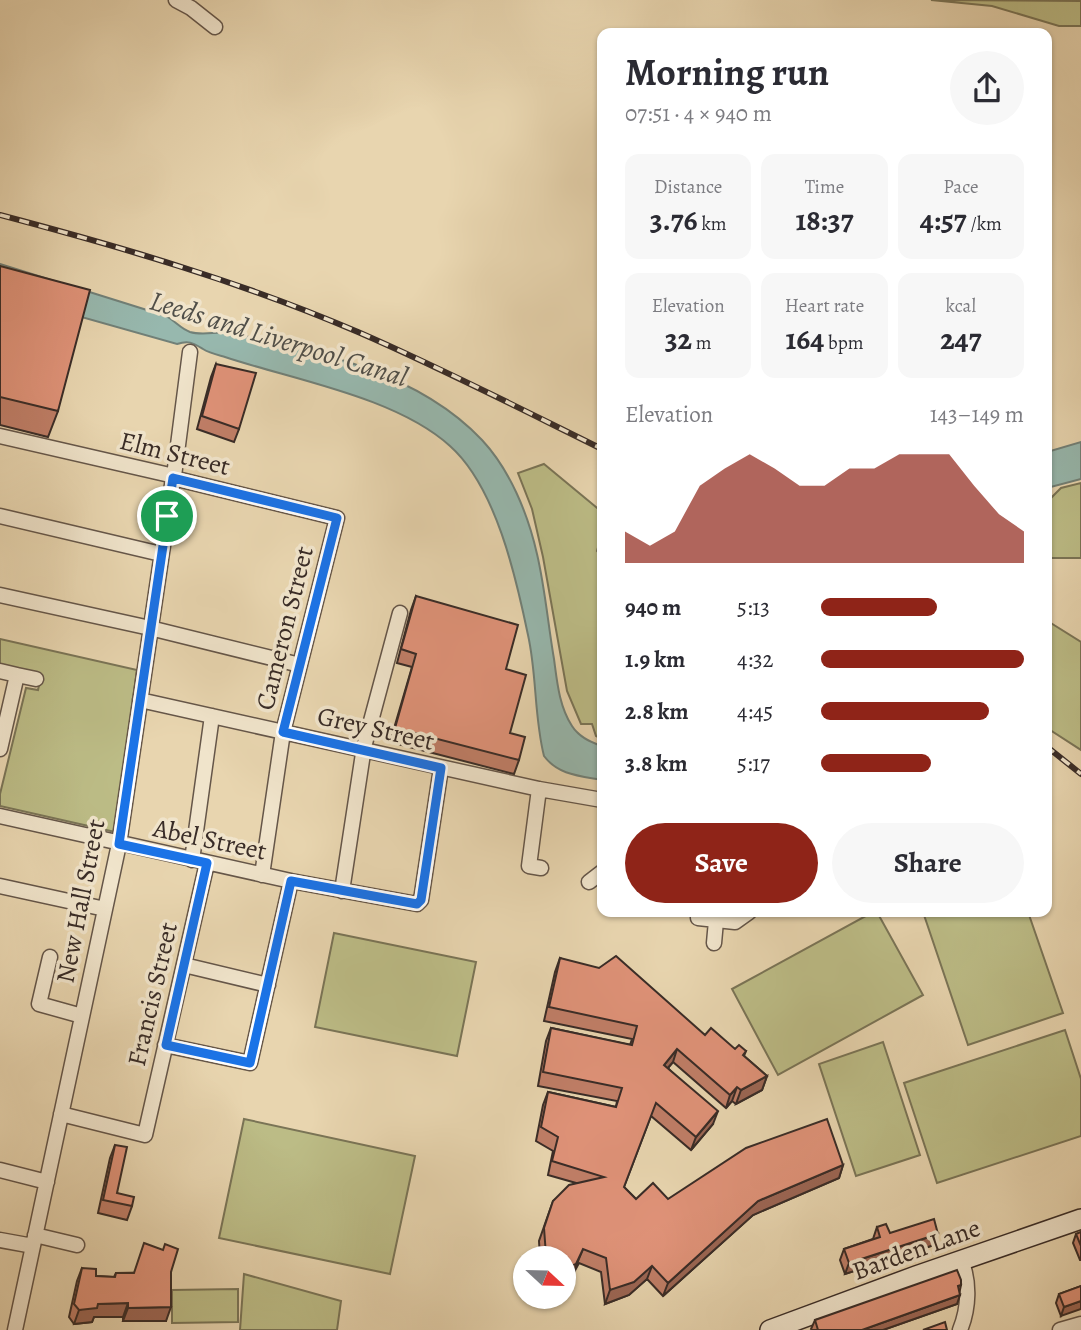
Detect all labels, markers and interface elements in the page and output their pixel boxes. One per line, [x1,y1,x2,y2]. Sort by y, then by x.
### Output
text: Morning run [625,46,829,98]
button: share [950,51,1024,125]
text: 07:51 · 4 × 940 m [625,98,772,129]
text: Distance [654,174,722,200]
text: Time [805,174,844,200]
text: Pace [943,174,978,200]
text: 3.76 [650,200,698,240]
text: 18:37 [795,200,853,240]
text: 4:57 [920,200,967,240]
text: km [698,211,727,237]
text: /km [967,211,1002,237]
water label: Leeds and Liverpool Canal [145,282,412,396]
text: Elevation [652,293,725,319]
text: Heart rate [785,293,864,319]
text: kcal [946,293,976,319]
text: 32 [665,319,692,359]
text: 164 [785,319,824,359]
text: 247 [940,319,982,359]
text: m [692,330,712,356]
text: bpm [824,330,864,356]
text: Elevation [625,399,713,430]
text: 143–149 m [930,399,1024,430]
street label: Elm Street [116,423,234,484]
pin [137,486,197,546]
icon: arrive [148,497,186,535]
street label: Cameron Street [247,542,322,714]
text: 940 m [625,592,681,623]
text: 5:13 [737,592,770,623]
text: 1.9 km [625,644,685,675]
text: 4:32 [737,644,773,675]
text: 2.8 km [625,696,689,727]
text: 4:45 [737,696,773,727]
street label: Grey Street [314,698,438,759]
text: 3.8 km [625,748,687,779]
text: 5:17 [737,748,770,779]
street label: Abel Street [149,810,270,869]
street label: New Hall Street [47,816,114,986]
button: Save [625,823,818,903]
button: Share [832,823,1024,903]
street label: Francis Street [119,918,186,1070]
street label: Barden Lane [847,1210,985,1289]
north arrow [513,1246,576,1309]
map controls [513,1246,576,1309]

